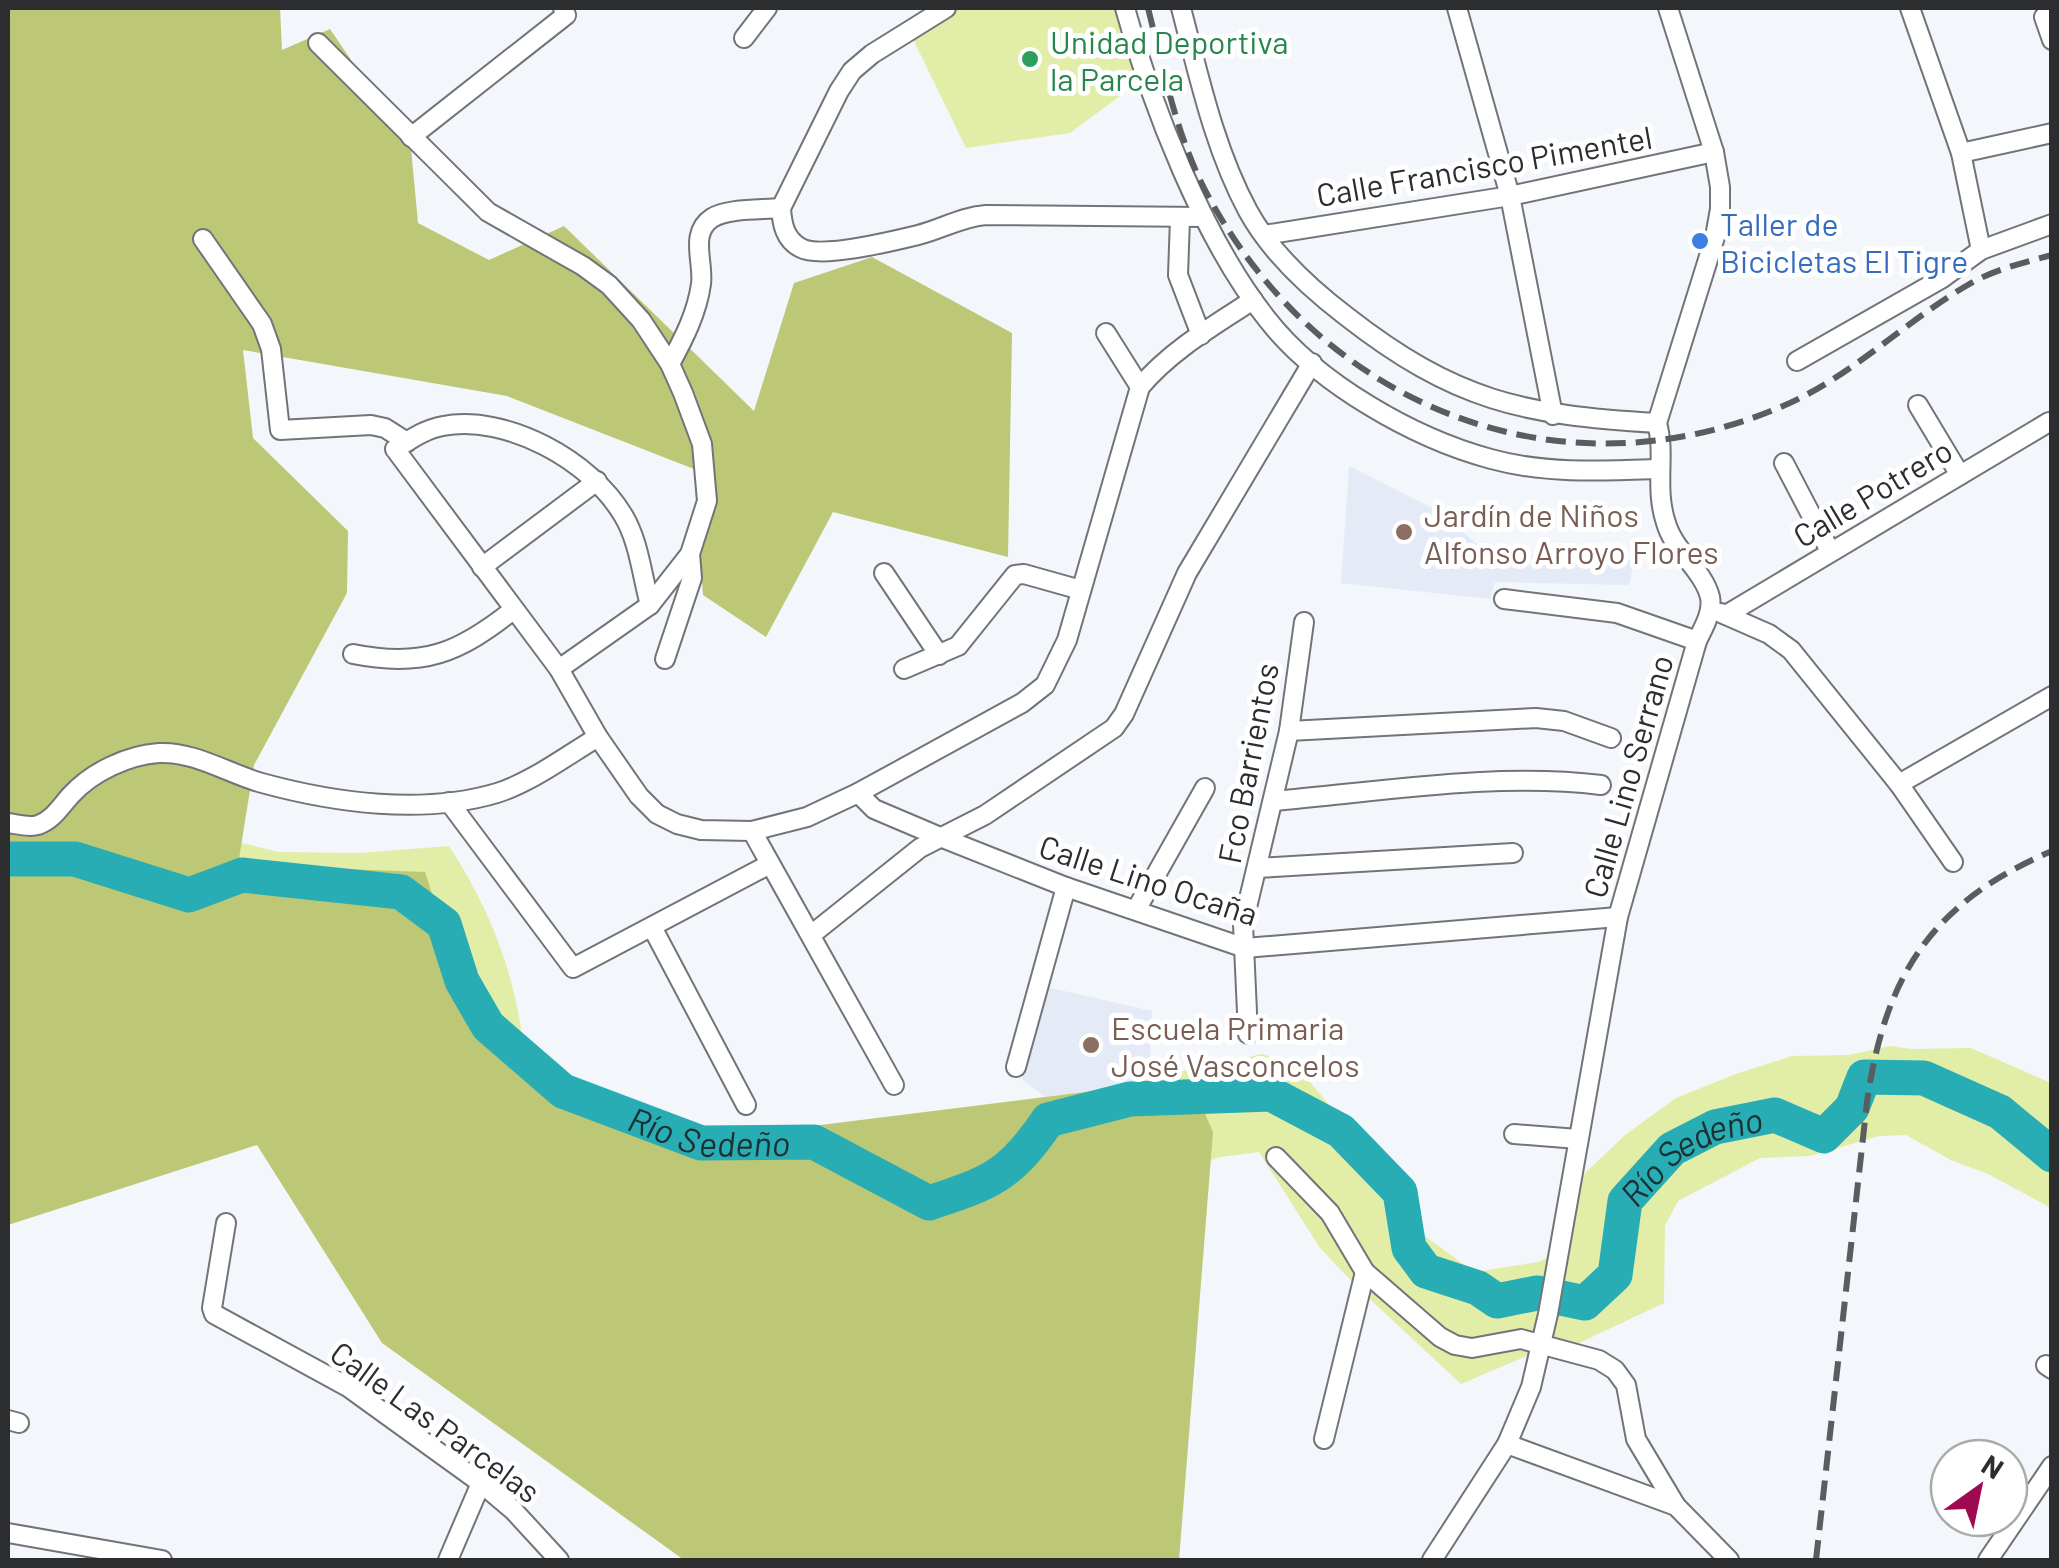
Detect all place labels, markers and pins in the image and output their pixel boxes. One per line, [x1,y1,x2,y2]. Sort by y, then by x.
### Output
place label: Unidad Deportiva la Parcela [1050,22,1289,97]
marker: Unidad Deportiva la Parcela [1019,48,1041,70]
place label: Taller de Bicicletas El Tigre [1720,204,1968,279]
marker: Taller de Bicicletas El Tigre [1689,230,1711,252]
place label: Jardín de Niños Alfonso Arroyo Flores [1424,495,1719,570]
marker: Jardín de Niños Alfonso Arroyo Flores [1393,521,1415,543]
place label: Escuela Primaria José Vasconcelos [1111,1008,1360,1083]
marker: Escuela Primaria José Vasconcelos [1080,1034,1102,1056]

